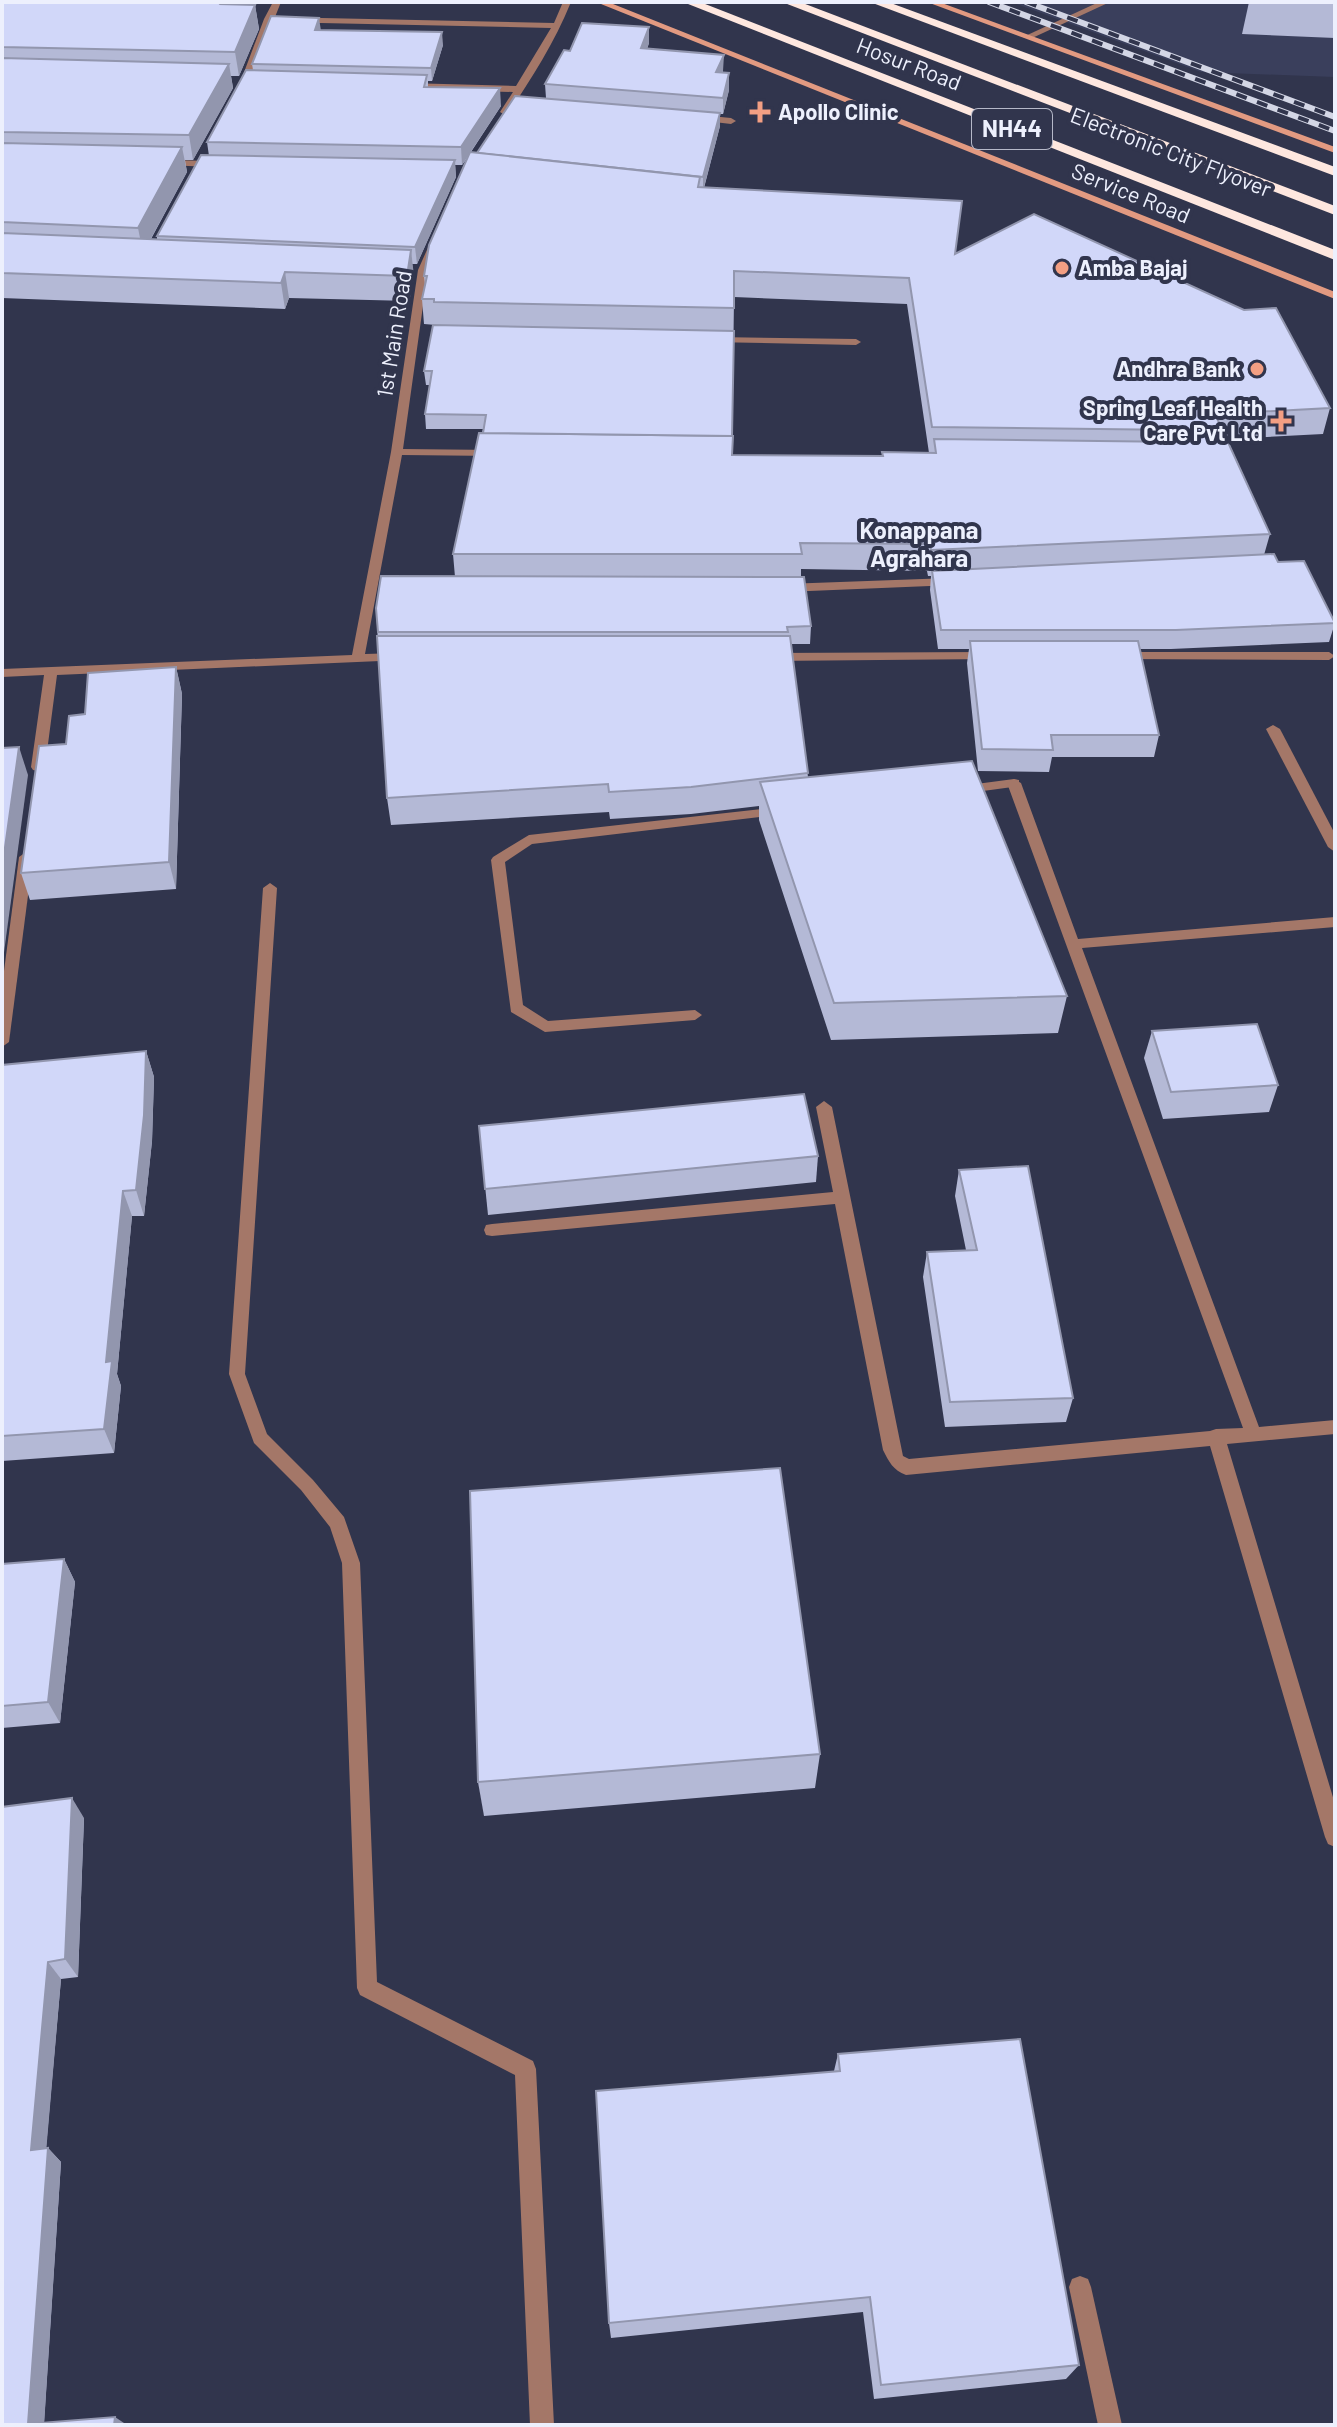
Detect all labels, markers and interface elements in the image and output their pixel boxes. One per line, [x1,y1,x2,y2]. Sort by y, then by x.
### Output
street label: Hosur Road [853,31,965,95]
place label: Apollo Clinic [778,98,899,124]
marker: Apollo Clinic [749,101,771,123]
street label: Electronic City Flyover [1067,101,1275,201]
road number: NH44 [972,109,1052,149]
street label: Service Road [1068,157,1194,228]
place label: Amba Bajaj [1078,254,1188,280]
marker: Amba Bajaj [1053,259,1071,277]
street label: 1st Main Road [370,269,416,399]
place label: Andhra Bank [1117,355,1241,381]
marker: Andhra Bank [1248,360,1266,378]
place label: Spring Leaf Health Care Pvt Ltd [1083,394,1263,445]
marker: Spring Leaf Health Care Pvt Ltd [1270,410,1292,432]
district label: Konappana Agrahara [859,515,979,572]

